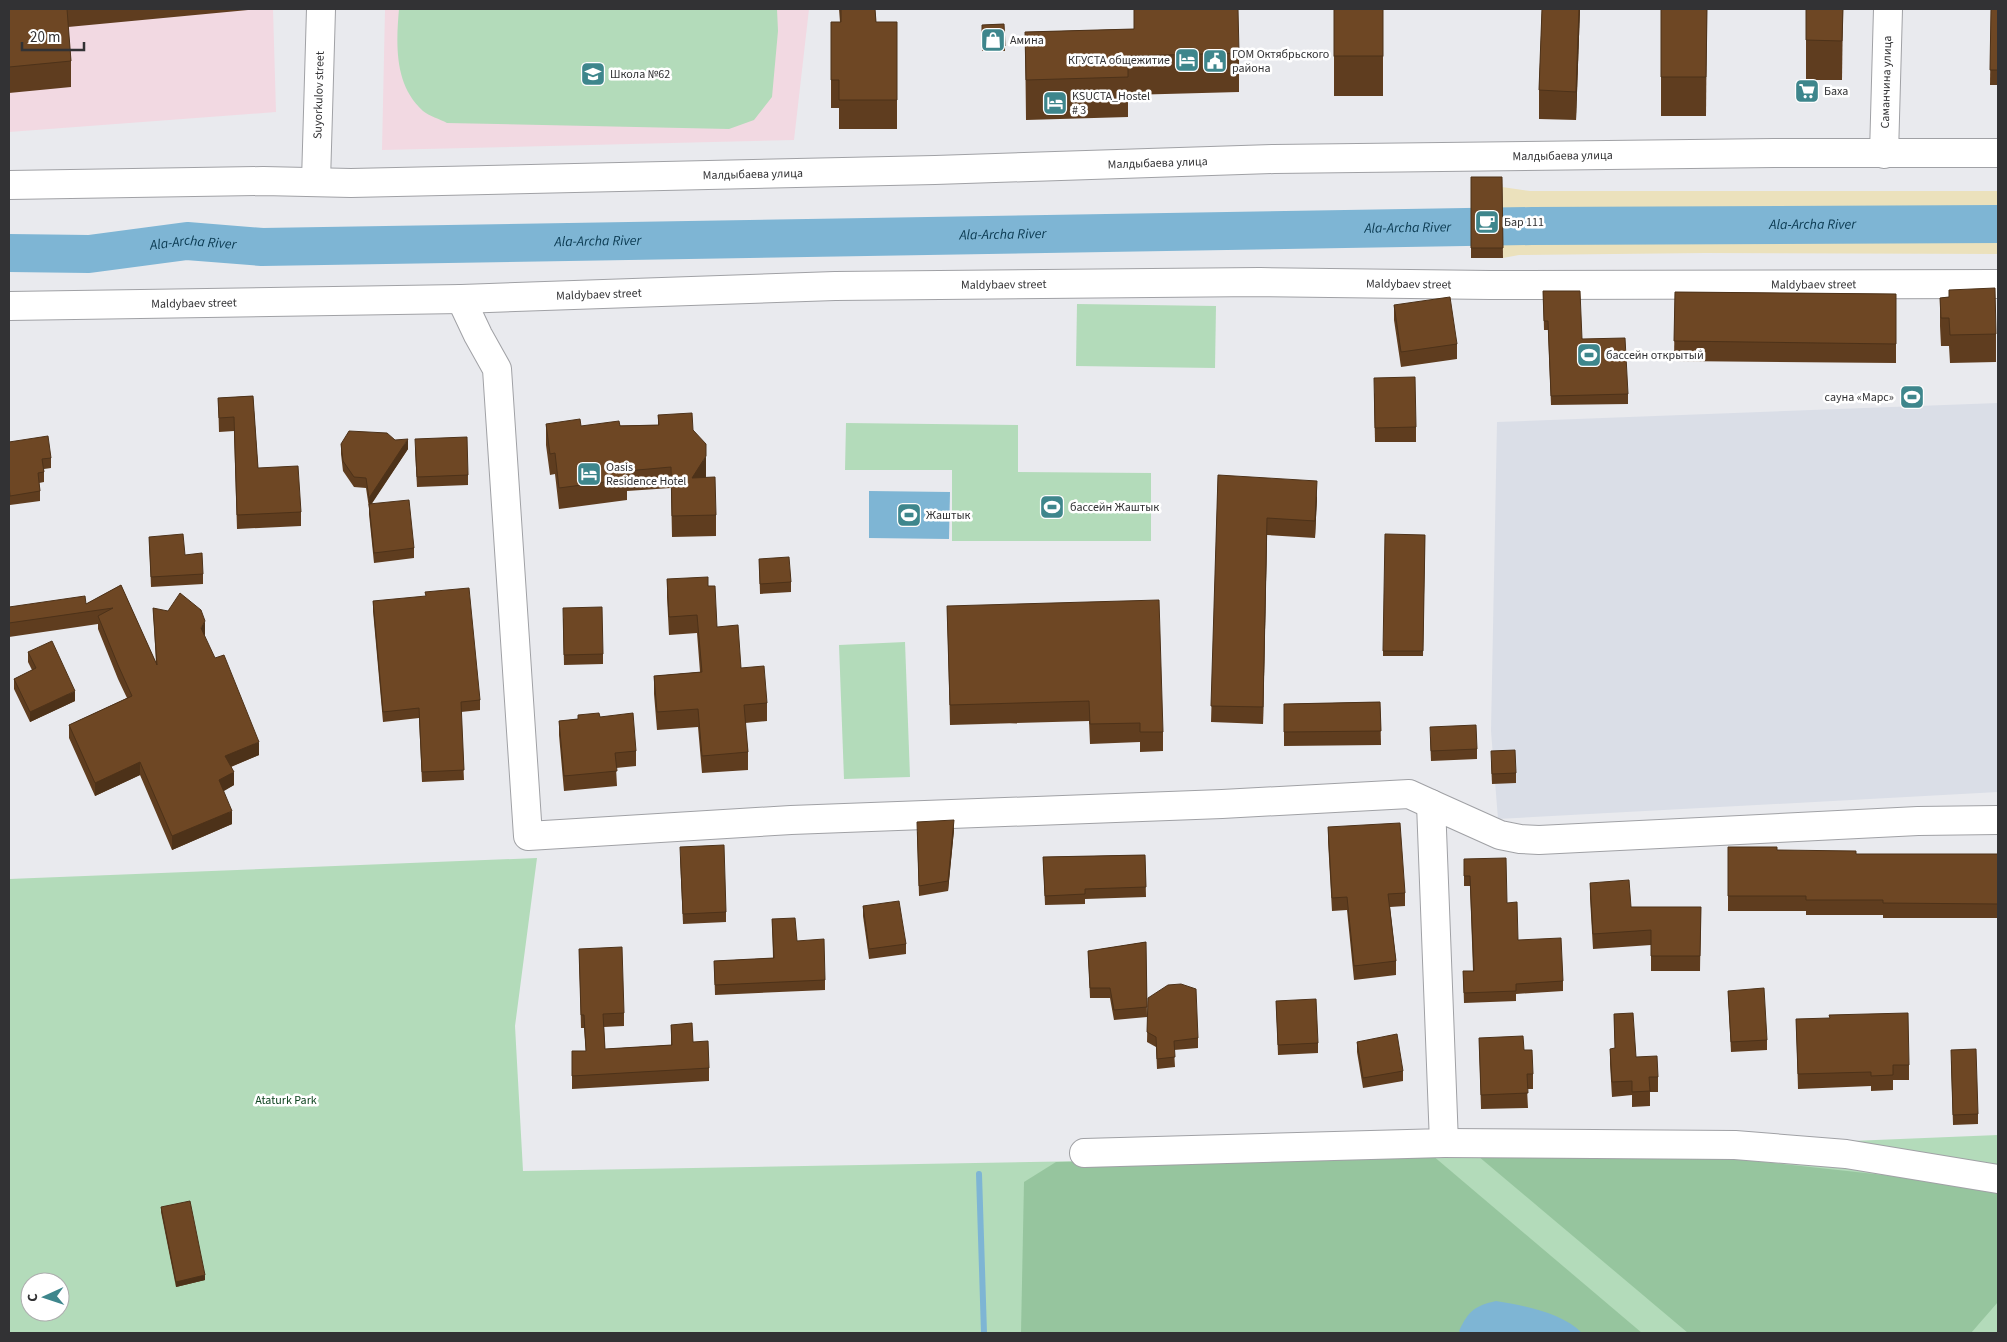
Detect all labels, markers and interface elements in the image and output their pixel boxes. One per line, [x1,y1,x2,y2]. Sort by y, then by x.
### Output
scale bar [22,20,85,52]
text: 20 m [30,27,60,48]
shop icon: Амина [980,27,1006,53]
place label: Амина [1010,32,1044,49]
street label: Саманчина улица [1876,35,1896,129]
place label: ГОМ Октябрьского района [1232,46,1329,77]
hotel icon: КГУСТА общежитие [1174,47,1200,73]
public building icon: ГОМ Октябрьского района [1202,48,1228,74]
street label: Suyorkulov street [309,51,328,139]
place label: КГУСТА общежитие [1068,52,1170,69]
school or university icon: Школа №62 [580,61,606,87]
place label: Школа №62 [610,66,670,83]
supermarket icon: Баха [1794,78,1820,104]
place label: Баха [1824,83,1848,100]
place label: KSUCTA_Hostel # 3 [1072,88,1150,119]
hotel icon: KSUCTA_Hostel # 3 [1042,90,1068,116]
street label: Малдыбаева улица [1512,146,1613,165]
street label: Малдыбаева улица [1107,153,1208,173]
street label: Малдыбаева улица [703,164,803,184]
cafe icon: Бар 111 [1474,209,1500,235]
place label: Бар 111 [1504,214,1544,231]
water label: Ala-Archa River [1768,215,1857,235]
water label: Ala-Archa River [1363,217,1452,239]
water label: Ala-Archa River [958,224,1048,245]
water label: Ala-Archa River [148,231,238,256]
water label: Ala-Archa River [553,231,643,252]
street label: Maldybaev street [1366,275,1452,293]
street label: Maldybaev street [961,276,1047,293]
street label: Maldybaev street [1771,276,1856,293]
street label: Maldybaev street [556,284,642,304]
street label: Maldybaev street [151,294,237,312]
sports icon: бассейн открытый [1576,342,1602,368]
place label: бассейн открытый [1606,347,1704,364]
sports icon: сауна «Марс» [1899,384,1925,410]
place label: сауна «Марс» [1825,389,1894,406]
place label: Oasis Residence Hotel [606,459,686,490]
hotel icon: Oasis Residence Hotel [576,461,602,487]
sports icon: бассейн Жаштык [1039,494,1065,520]
place label: бассейн Жаштык [1070,499,1159,516]
sports icon: Жаштык [896,502,922,528]
place label: Жаштык [926,507,971,524]
park label: Ataturk Park [255,1092,317,1109]
north arrow [20,1272,70,1322]
text: С [23,1293,43,1302]

